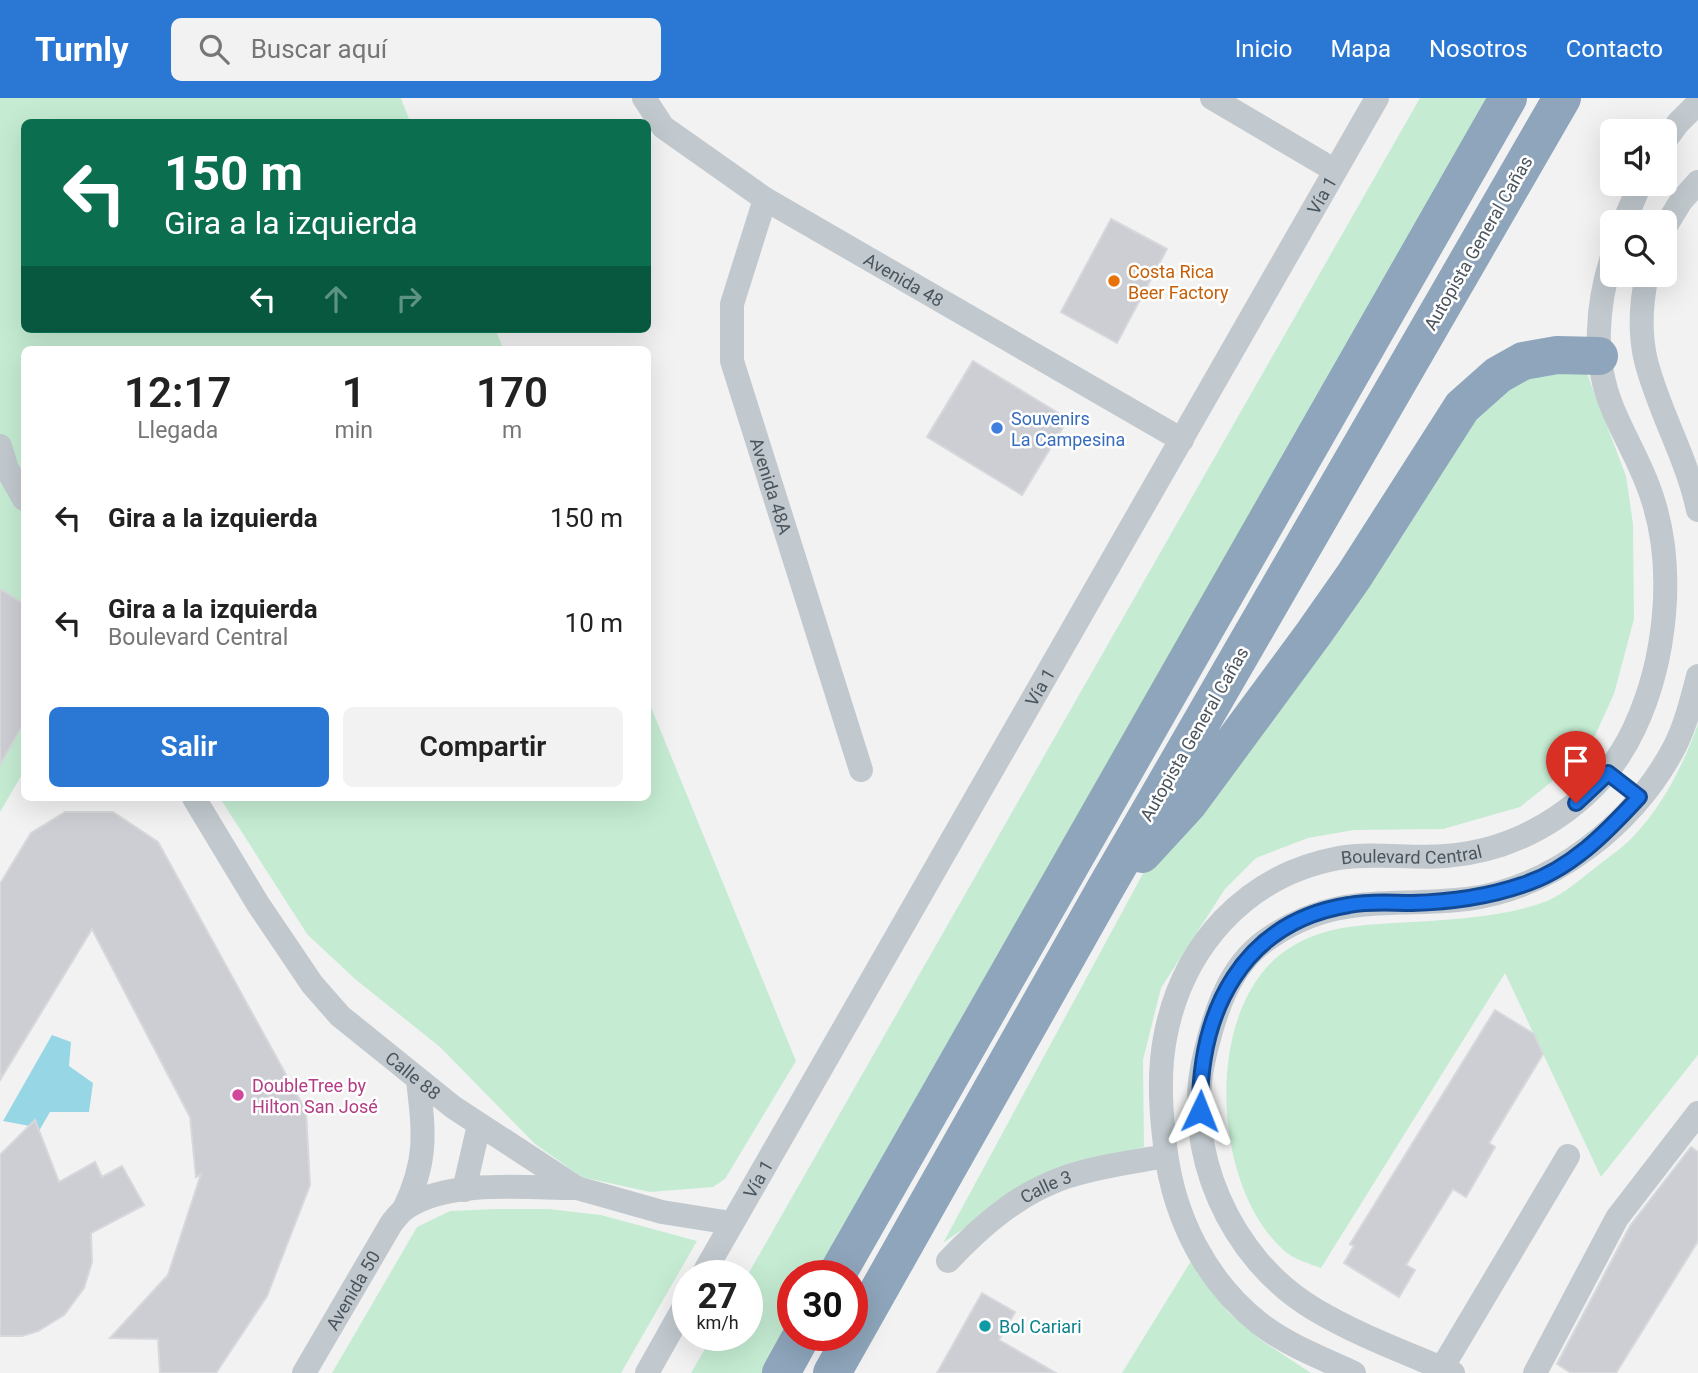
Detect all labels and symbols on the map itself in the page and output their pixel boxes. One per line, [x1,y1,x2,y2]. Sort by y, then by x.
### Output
street label: Autopista General Cañas [1419,152,1537,334]
street label: Vía 1 [1302,172,1341,218]
street label: Avenida 48 [860,248,948,311]
place label: Costa Rica Beer Factory [1128,261,1229,303]
marker: Costa Rica Beer Factory [1106,273,1122,289]
place label: Souvenirs La Campesina [1011,408,1125,450]
marker: Souvenirs La Campesina [989,420,1005,436]
street label: Avenida 48A [746,435,797,537]
street label: Autopista General Cañas [1135,643,1253,825]
street label: Vía 1 [1020,664,1059,710]
pin [1546,731,1606,803]
street label: Boulevard Central [1340,840,1484,868]
street label: Calle 88 [382,1047,445,1103]
position arrow [1163,1074,1237,1148]
place label: DoubleTree by Hilton San José [252,1075,378,1117]
marker: DoubleTree by Hilton San José [230,1087,246,1103]
street label: Vía 1 [739,1156,777,1202]
street label: Calle 3 [1016,1165,1074,1207]
street label: Avenida 50 [321,1247,384,1334]
speed limit sign: 30 [777,1260,868,1351]
place label: Bol Cariari [999,1316,1082,1337]
marker: Bol Cariari [977,1318,993,1334]

